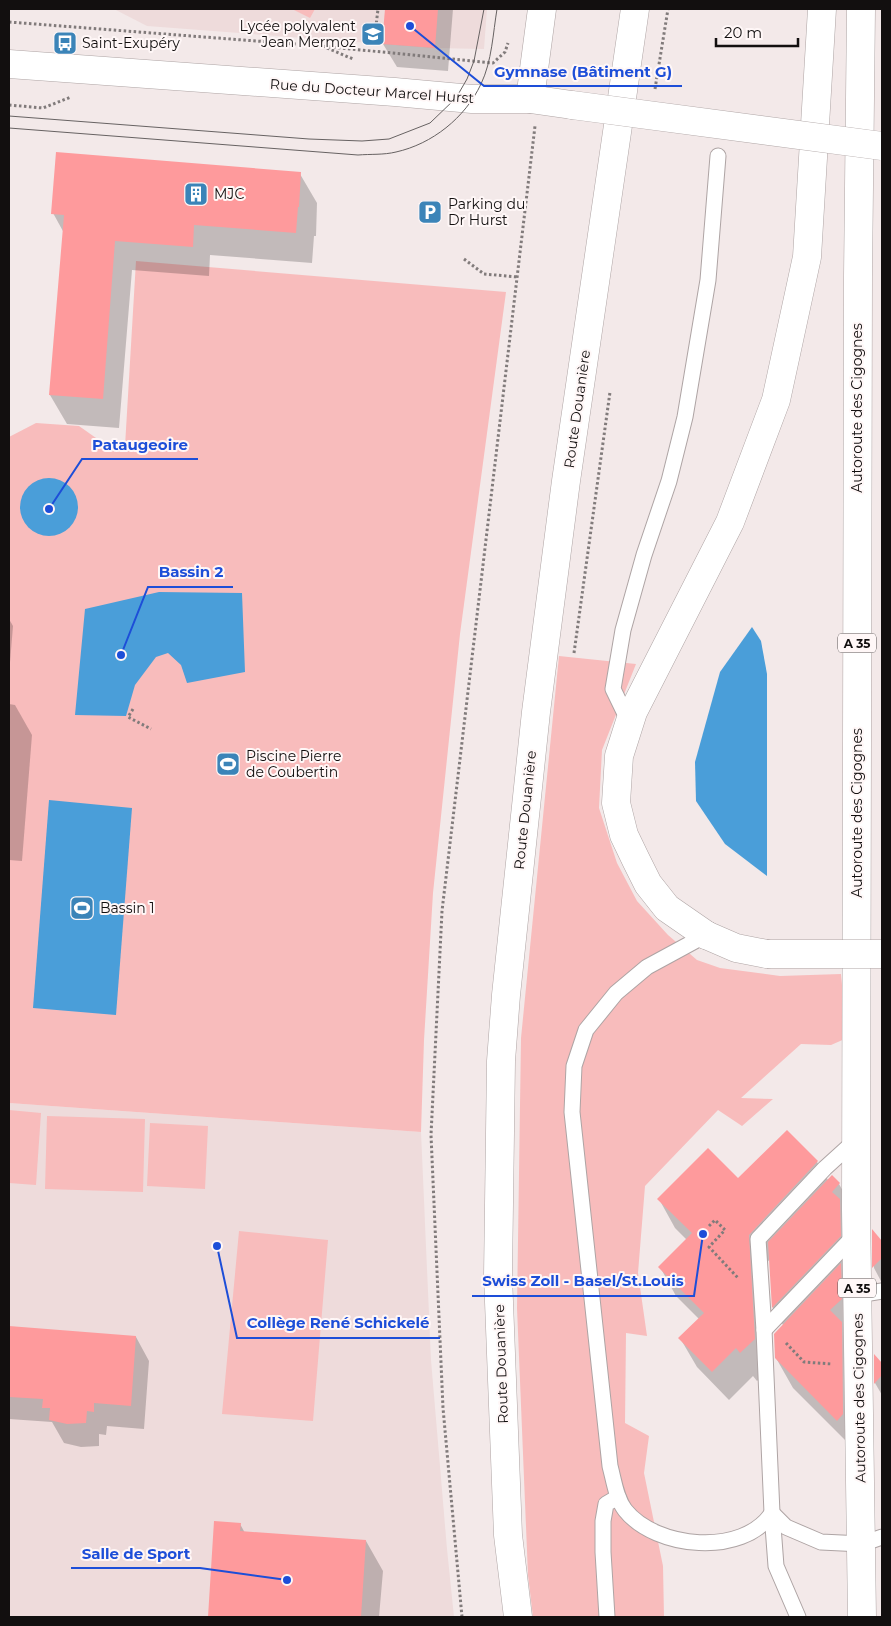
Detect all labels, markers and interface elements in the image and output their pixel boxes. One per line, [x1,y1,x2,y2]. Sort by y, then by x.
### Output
scale bar [716,15,798,47]
place label: Lycée polyvalent Jean Mermoz [240,17,356,51]
school or university icon: Lycée polyvalent Jean Mermoz [360,21,386,47]
text: 20 m [724,23,762,42]
bus stop icon: Saint-Exupéry [52,30,78,56]
place label: Saint-Exupéry [82,34,180,52]
callout: Gymnase (Bâtiment G) [484,56,682,86]
text: Gymnase (Bâtiment G) [494,62,672,81]
street label: Rue du Docteur Marcel Hurst [269,75,475,107]
building icon: MJC [183,181,209,207]
place label: MJC [214,185,244,203]
place label: Parking du Dr Hurst [448,195,525,229]
parking icon: Parking du Dr Hurst [417,199,443,225]
street label: Autoroute des Cigognes [848,323,866,493]
street label: Route Douanière [560,349,594,469]
callout: Pataugeoire [82,429,198,459]
text: Pataugeoire [92,435,188,454]
callout: Bassin 2 [148,557,233,587]
text: Bassin 2 [159,562,223,581]
road number: A 35 [838,634,876,652]
street label: Autoroute des Cigognes [848,728,866,898]
place label: Piscine Pierre de Coubertin [246,747,341,781]
street label: Route Douanière [510,750,540,870]
sports icon: Piscine Pierre de Coubertin [215,751,241,777]
sports icon: Bassin 1 [69,895,95,921]
place label: Bassin 1 [100,899,154,917]
callout: Swiss Zoll - Basel/St.Louis [472,1266,694,1296]
text: Swiss Zoll - Basel/St.Louis [482,1271,684,1290]
road number: A 35 [838,1278,876,1298]
street label: Route Douanière [490,1304,512,1424]
callout: Collège René Schickelé [237,1308,440,1338]
text: Collège René Schickelé [247,1313,429,1332]
street label: Autoroute des Cigognes [849,1313,869,1483]
callout: Salle de Sport [71,1538,200,1568]
text: Salle de Sport [82,1544,191,1563]

